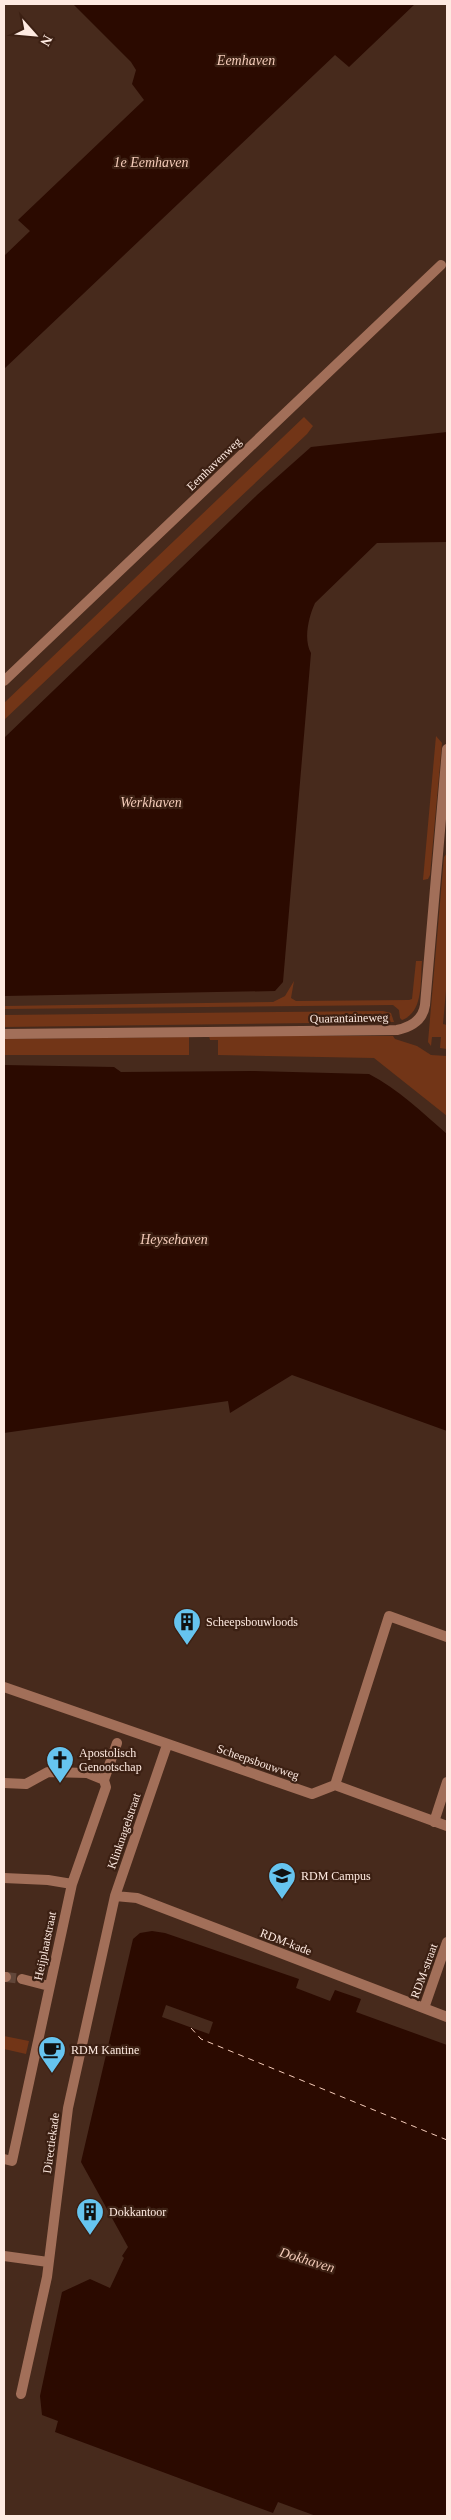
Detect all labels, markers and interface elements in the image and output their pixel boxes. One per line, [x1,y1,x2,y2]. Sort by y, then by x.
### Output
north arrow [10,10,60,60]
text: N [37,33,55,49]
water label: Eemhaven [216,53,275,68]
water label: 1e Eemhaven [113,155,189,170]
street label: Eemhavenweg [184,434,244,494]
water label: Werkhaven [120,795,182,810]
street label: Quarantaineweg [310,1010,388,1026]
water label: Heysehaven [139,1232,208,1247]
building icon: Scheepsbouwloods [172,1607,202,1646]
place label: Scheepsbouwloods [206,1615,298,1629]
street label: Scheepsbouwweg [215,1741,301,1783]
church icon: Apostolisch Genootschap [45,1745,75,1784]
place label: Apostolisch Genootschap [79,1746,142,1774]
street label: Klinknagelstraat [104,1791,144,1871]
school or university icon: RDM Campus [267,1861,297,1900]
place label: RDM Campus [301,1869,371,1883]
street label: Heijplaatstraat [31,1910,59,1982]
street label: RDM-kade [258,1926,314,1958]
street label: RDM-straat [408,1941,441,2000]
cafe icon: RDM Kantine [37,2035,67,2074]
place label: RDM Kantine [71,2043,139,2057]
street label: Directiekade [40,2112,62,2174]
building icon: Dokkantoor [75,2197,105,2236]
place label: Dokkantoor [109,2205,166,2219]
water label: Dokhaven [277,2244,336,2275]

